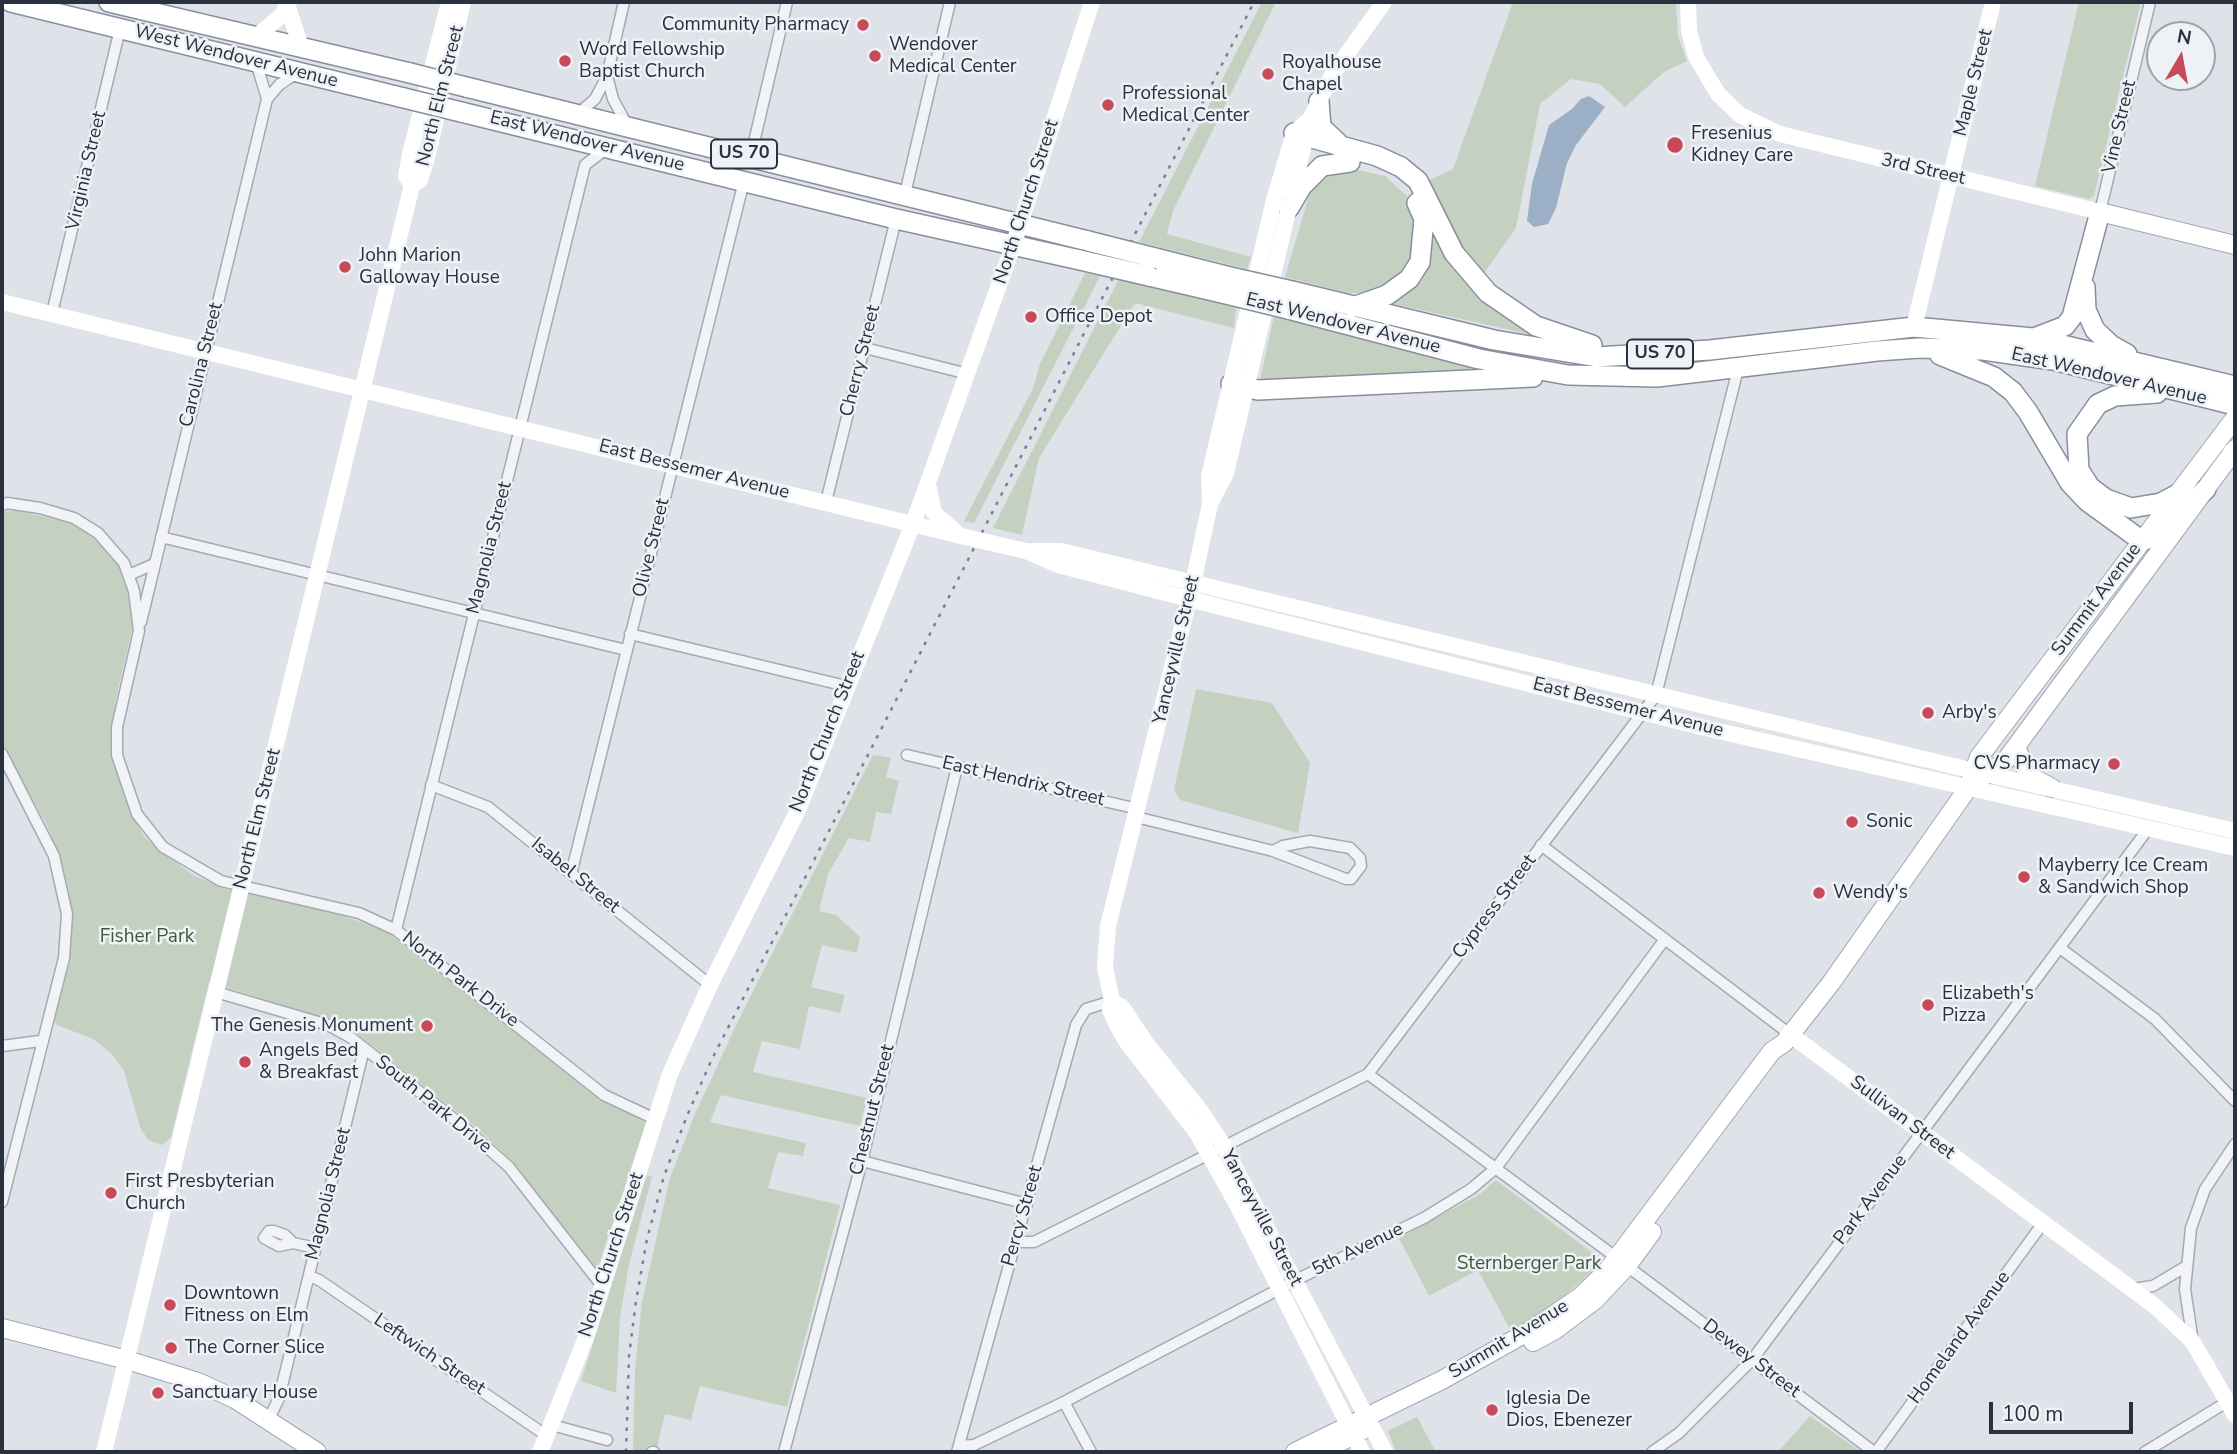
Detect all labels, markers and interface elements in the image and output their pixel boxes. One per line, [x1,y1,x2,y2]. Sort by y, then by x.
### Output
place label: Community Pharmacy [662,14,849,36]
marker: Community Pharmacy [855,17,871,33]
street label: West Wendover Avenue [132,21,340,93]
north arrow [2146,21,2216,91]
street label: North Elm Street [413,23,469,169]
text: N [2175,23,2194,51]
street label: Maple Street [1950,27,1998,139]
place label: Wendover Medical Center [889,34,1017,78]
place label: Word Fellowship Baptist Church [579,39,725,83]
marker: Wendover Medical Center [867,48,883,64]
place label: Royalhouse Chapel [1282,52,1381,96]
marker: Word Fellowship Baptist Church [557,53,573,69]
marker: Royalhouse Chapel [1260,66,1276,82]
street label: Vine Street [2098,78,2142,176]
place label: Professional Medical Center [1122,83,1250,127]
marker: Professional Medical Center [1100,97,1116,113]
street label: East Wendover Avenue [487,107,687,177]
street label: Virginia Street [62,109,112,233]
street label: North Church Street [990,117,1064,287]
place label: Fresenius Kidney Care [1691,123,1793,167]
marker: Fresenius Kidney Care [1665,135,1685,155]
road number: US 70 [711,140,777,168]
street label: 3rd Street [1879,149,1967,191]
place label: John Marion Galloway House [359,245,500,289]
marker: John Marion Galloway House [337,259,353,275]
street label: East Wendover Avenue [1243,289,1443,359]
street label: Carolina Street [176,300,228,430]
street label: Cherry Street [836,303,886,419]
place label: Office Depot [1045,306,1152,328]
marker: Office Depot [1023,309,1039,325]
road number: US 70 [1627,340,1693,368]
street label: East Wendover Avenue [2009,343,2209,411]
street label: East Bessemer Avenue [596,435,792,505]
street label: Magnolia Street [463,479,517,617]
street label: Olive Street [629,496,675,600]
street label: Summit Avenue [2047,539,2147,661]
street label: Yanceyville Street [1149,574,1205,726]
street label: North Church Street [785,648,871,816]
street label: East Bessemer Avenue [1530,673,1726,743]
place label: Arby's [1942,702,1997,724]
marker: Arby's [1920,705,1936,721]
street label: North Elm Street [230,746,286,892]
street label: East Hendrix Street [940,752,1106,812]
place label: CVS Pharmacy [1973,753,2100,775]
marker: CVS Pharmacy [2106,756,2122,772]
place label: Sonic [1866,811,1912,833]
marker: Sonic [1844,814,1860,830]
street label: Isabel Street [526,833,624,919]
street label: Cypress Street [1448,850,1542,964]
place label: Mayberry Ice Cream & Sandwich Shop [2038,855,2208,899]
marker: Mayberry Ice Cream & Sandwich Shop [2016,869,2032,885]
place label: Wendy's [1833,882,1908,904]
marker: Wendy's [1811,885,1827,901]
park label: Fisher Park [100,926,194,948]
street label: North Park Drive [397,927,523,1033]
place label: Elizabeth's Pizza [1942,983,2034,1027]
marker: Elizabeth's Pizza [1920,997,1936,1013]
place label: The Genesis Monument [211,1015,413,1037]
marker: The Genesis Monument [419,1018,435,1034]
place label: Angels Bed & Breakfast [259,1040,358,1084]
street label: Chestnut Street [846,1042,900,1178]
street label: South Park Drive [370,1051,496,1159]
marker: Angels Bed & Breakfast [237,1054,253,1070]
street label: Sullivan Street [1845,1071,1959,1165]
street label: Magnolia Street [302,1125,356,1263]
street label: Yanceyville Street [1215,1146,1307,1290]
street label: Park Avenue [1830,1150,1912,1250]
street label: Percy Street [998,1163,1048,1269]
street label: North Church Street [575,1170,649,1340]
place label: First Presbyterian Church [125,1171,274,1215]
marker: First Presbyterian Church [103,1185,119,1201]
street label: 5th Avenue [1309,1218,1407,1282]
park label: Sternberger Park [1457,1253,1601,1275]
street label: Homeland Avenue [1904,1267,2016,1409]
place label: Downtown Fitness on Elm [184,1283,309,1327]
street label: Summit Avenue [1445,1295,1573,1385]
marker: Downtown Fitness on Elm [162,1297,178,1313]
street label: Leftwich Street [369,1309,489,1401]
street label: Dewey Street [1698,1315,1804,1403]
place label: The Corner Slice [185,1337,325,1359]
marker: The Corner Slice [163,1340,179,1356]
place label: Sanctuary House [172,1382,318,1404]
marker: Sanctuary House [150,1385,166,1401]
place label: Iglesia De Dios, Ebenezer [1506,1388,1632,1432]
scale bar [1992,1388,2136,1432]
text: 100 m [2002,1400,2063,1428]
marker: Iglesia De Dios, Ebenezer [1484,1402,1500,1418]

